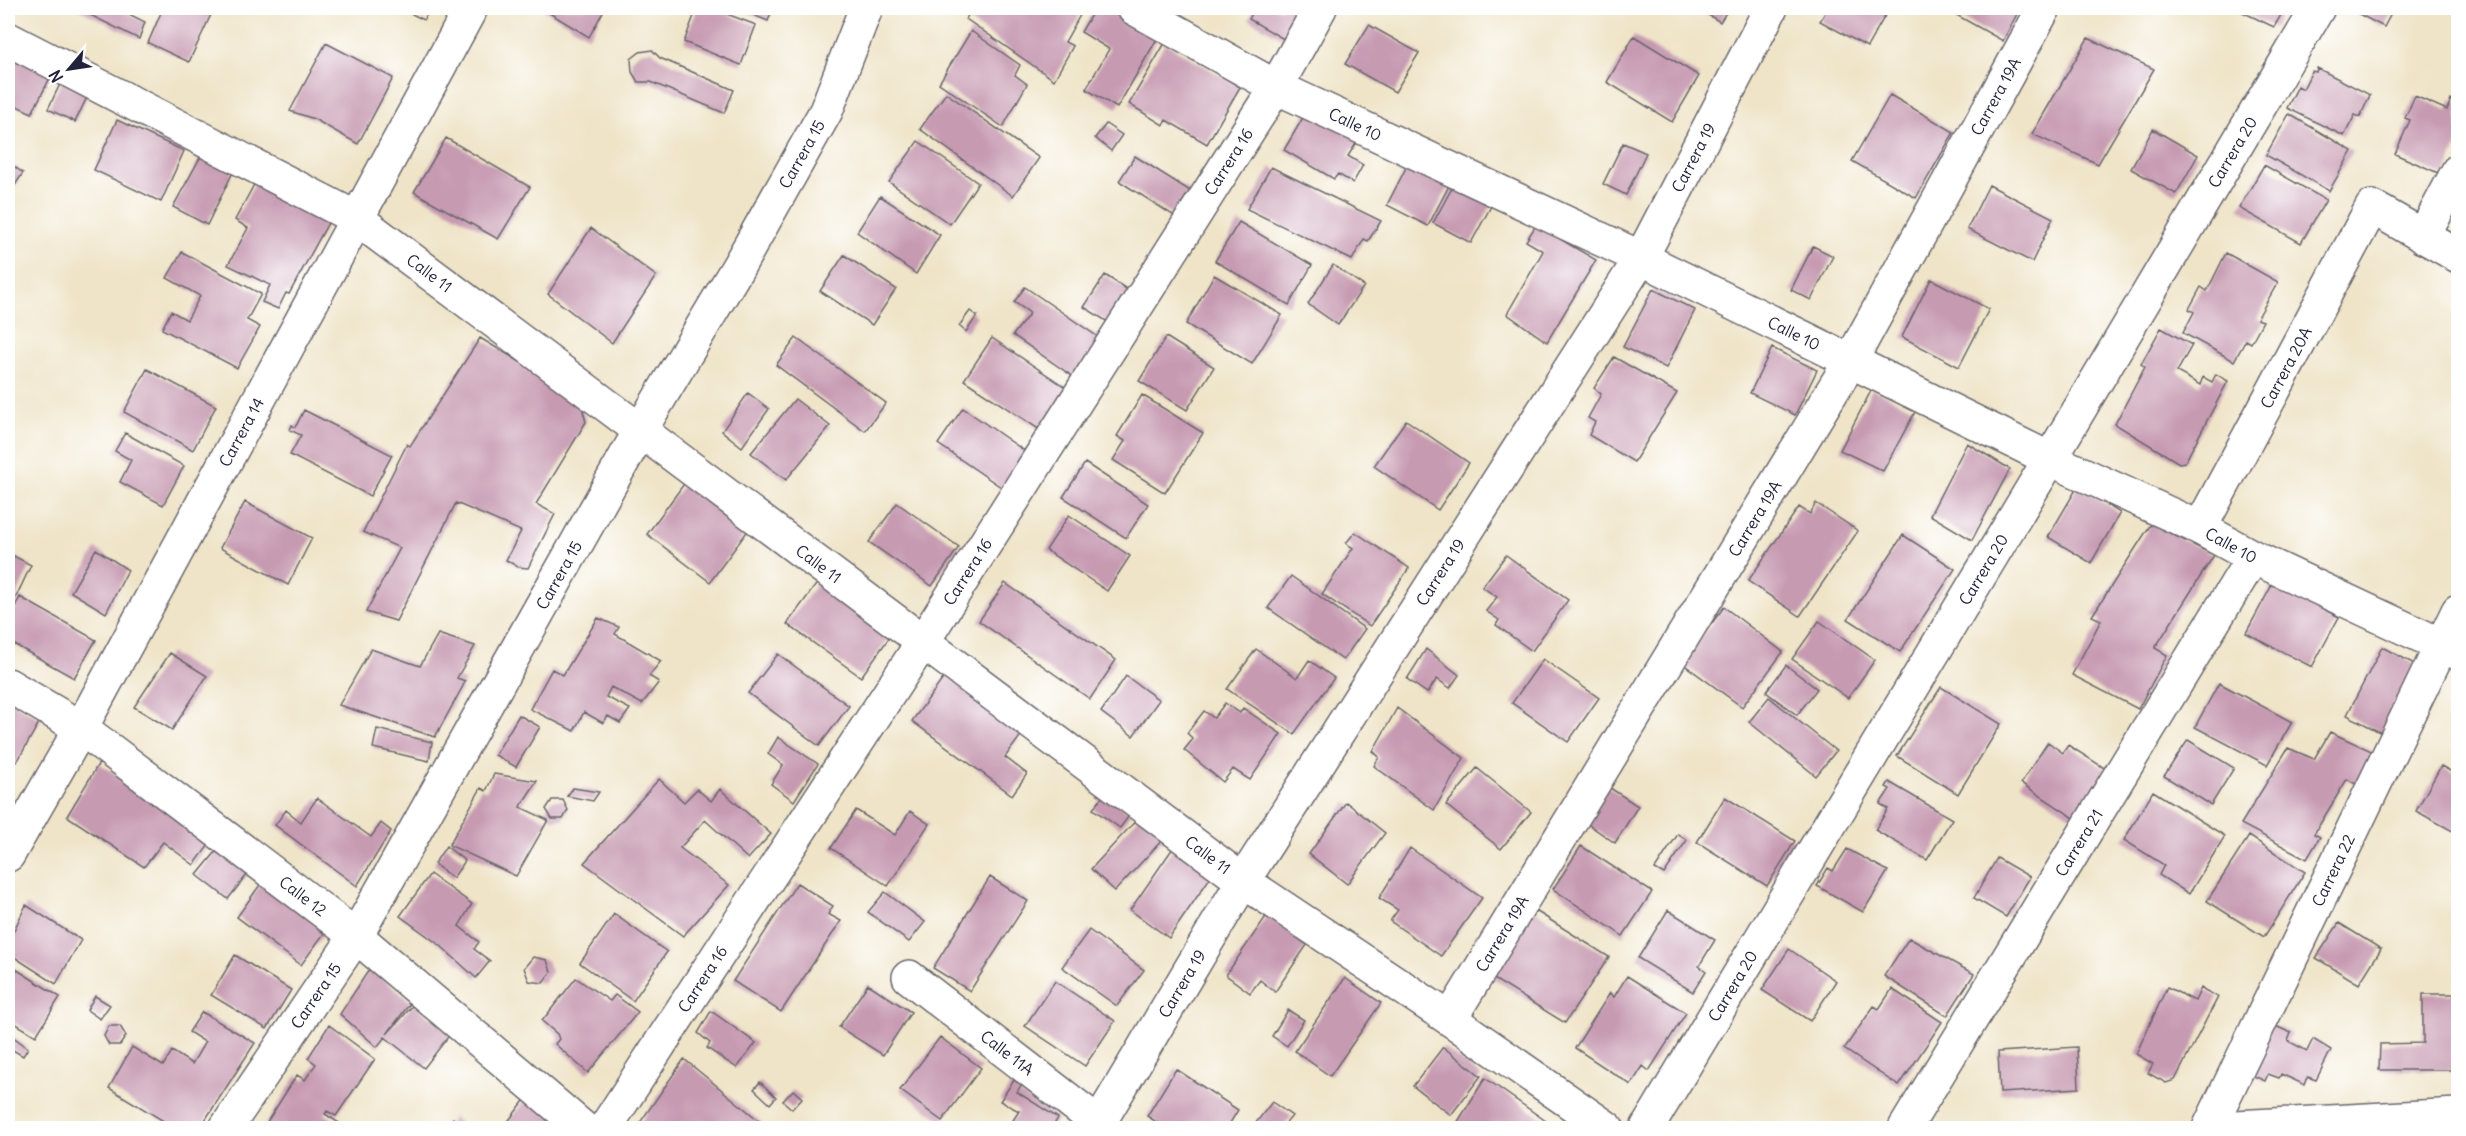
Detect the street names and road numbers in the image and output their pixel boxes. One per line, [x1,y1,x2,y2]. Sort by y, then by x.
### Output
street label: Carrera 19A [1966,54,2025,139]
street label: Calle 10 [1326,103,1385,145]
street label: Carrera 20 [2203,113,2261,191]
street label: Carrera 15 [774,116,829,192]
street label: Carrera 19 [1667,119,1720,196]
street label: Carrera 16 [1200,124,1257,199]
street label: Calle 11 [403,249,456,296]
street label: Calle 10 [1764,312,1824,355]
street label: Carrera 20A [2256,323,2316,412]
street label: Carrera 14 [214,394,268,470]
street label: Carrera 19A [1724,477,1786,560]
street label: Calle 10 [2202,523,2261,567]
street label: Carrera 20 [1954,530,2012,609]
street label: Carrera 16 [939,534,996,609]
street label: Carrera 19 [1412,535,1469,609]
street label: Carrera 15 [532,537,586,613]
street label: Calle 11 [792,540,845,587]
street label: Carrera 21 [2051,805,2107,880]
street label: Calle 11 [1181,831,1235,878]
street label: Carrera 22 [2307,831,2359,910]
street label: Calle 12 [275,872,331,920]
street label: Carrera 19A [1471,892,1533,975]
street label: Carrera 16 [673,942,731,1016]
street label: Carrera 19 [1154,946,1210,1021]
street label: Carrera 20 [1704,947,1762,1025]
street label: Carrera 15 [286,959,345,1032]
street label: Calle 11A [977,1026,1038,1080]

